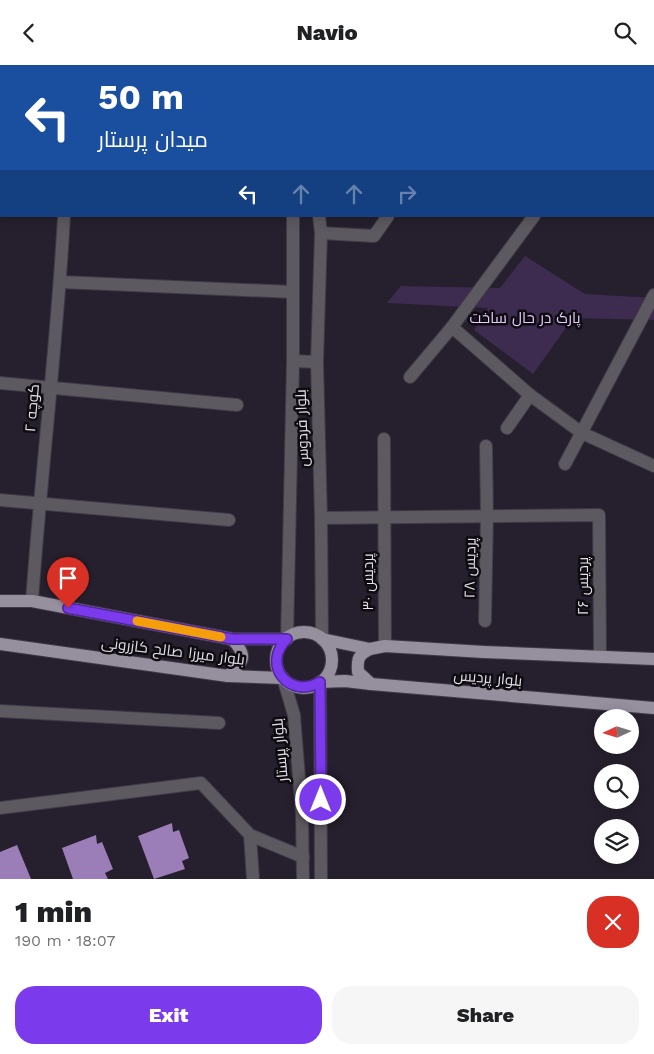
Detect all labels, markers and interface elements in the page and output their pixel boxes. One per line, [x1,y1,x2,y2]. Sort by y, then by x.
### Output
icon: back [15,19,43,47]
icon: search [611,19,639,47]
text: Navio [296,20,358,45]
text: 50 m [98,76,184,118]
icon: left [15,85,80,150]
text: میدان پرستار [98,127,208,152]
icon: left [234,180,262,208]
icon: ahead [287,180,315,208]
icon: ahead [340,180,368,208]
icon: right [393,180,421,208]
park label: پارک در حال ساخت [470,309,580,328]
street label: کوچه ۲ [21,383,44,433]
street label: بلوار فردوس [292,389,313,467]
street label: پردیس ۲۸ [460,537,481,599]
street label: پردیس ۳۰ [359,553,378,611]
pin [47,557,89,608]
street label: پردیس ۲۶ [574,557,593,615]
icon: arrive [54,564,82,592]
street label: بلوار میرزا صالح کازرونی [100,633,246,671]
street label: بلوار پردیس [453,666,523,691]
north arrow [594,709,639,754]
map controls [594,709,639,864]
street label: بلوار پرستار [268,717,293,784]
button: search [594,764,639,809]
position arrow [294,773,346,825]
button: layers [594,819,639,864]
text: 1 min [15,894,92,929]
button: close [587,896,639,948]
text: 190 m · 18:07 [15,931,115,950]
button: Exit [15,986,322,1044]
button: Share [332,986,639,1044]

